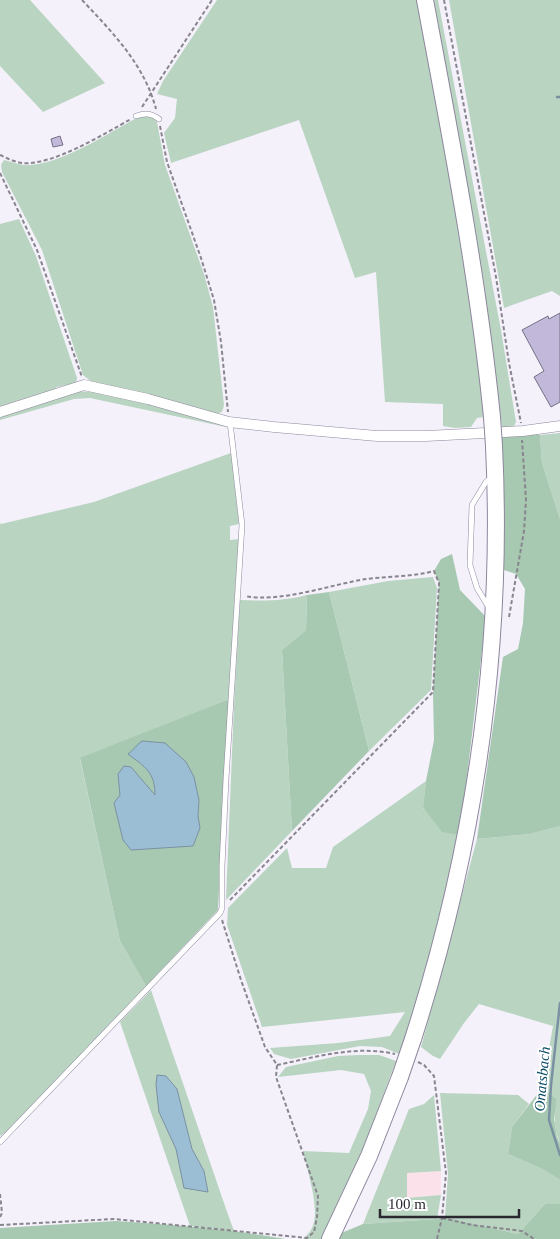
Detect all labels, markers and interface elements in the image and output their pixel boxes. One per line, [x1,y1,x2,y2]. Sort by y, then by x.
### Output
water label: Onatsbach [531,1046,553,1112]
scale bar [380,1186,519,1218]
text: 100 m [388,1196,426,1212]

